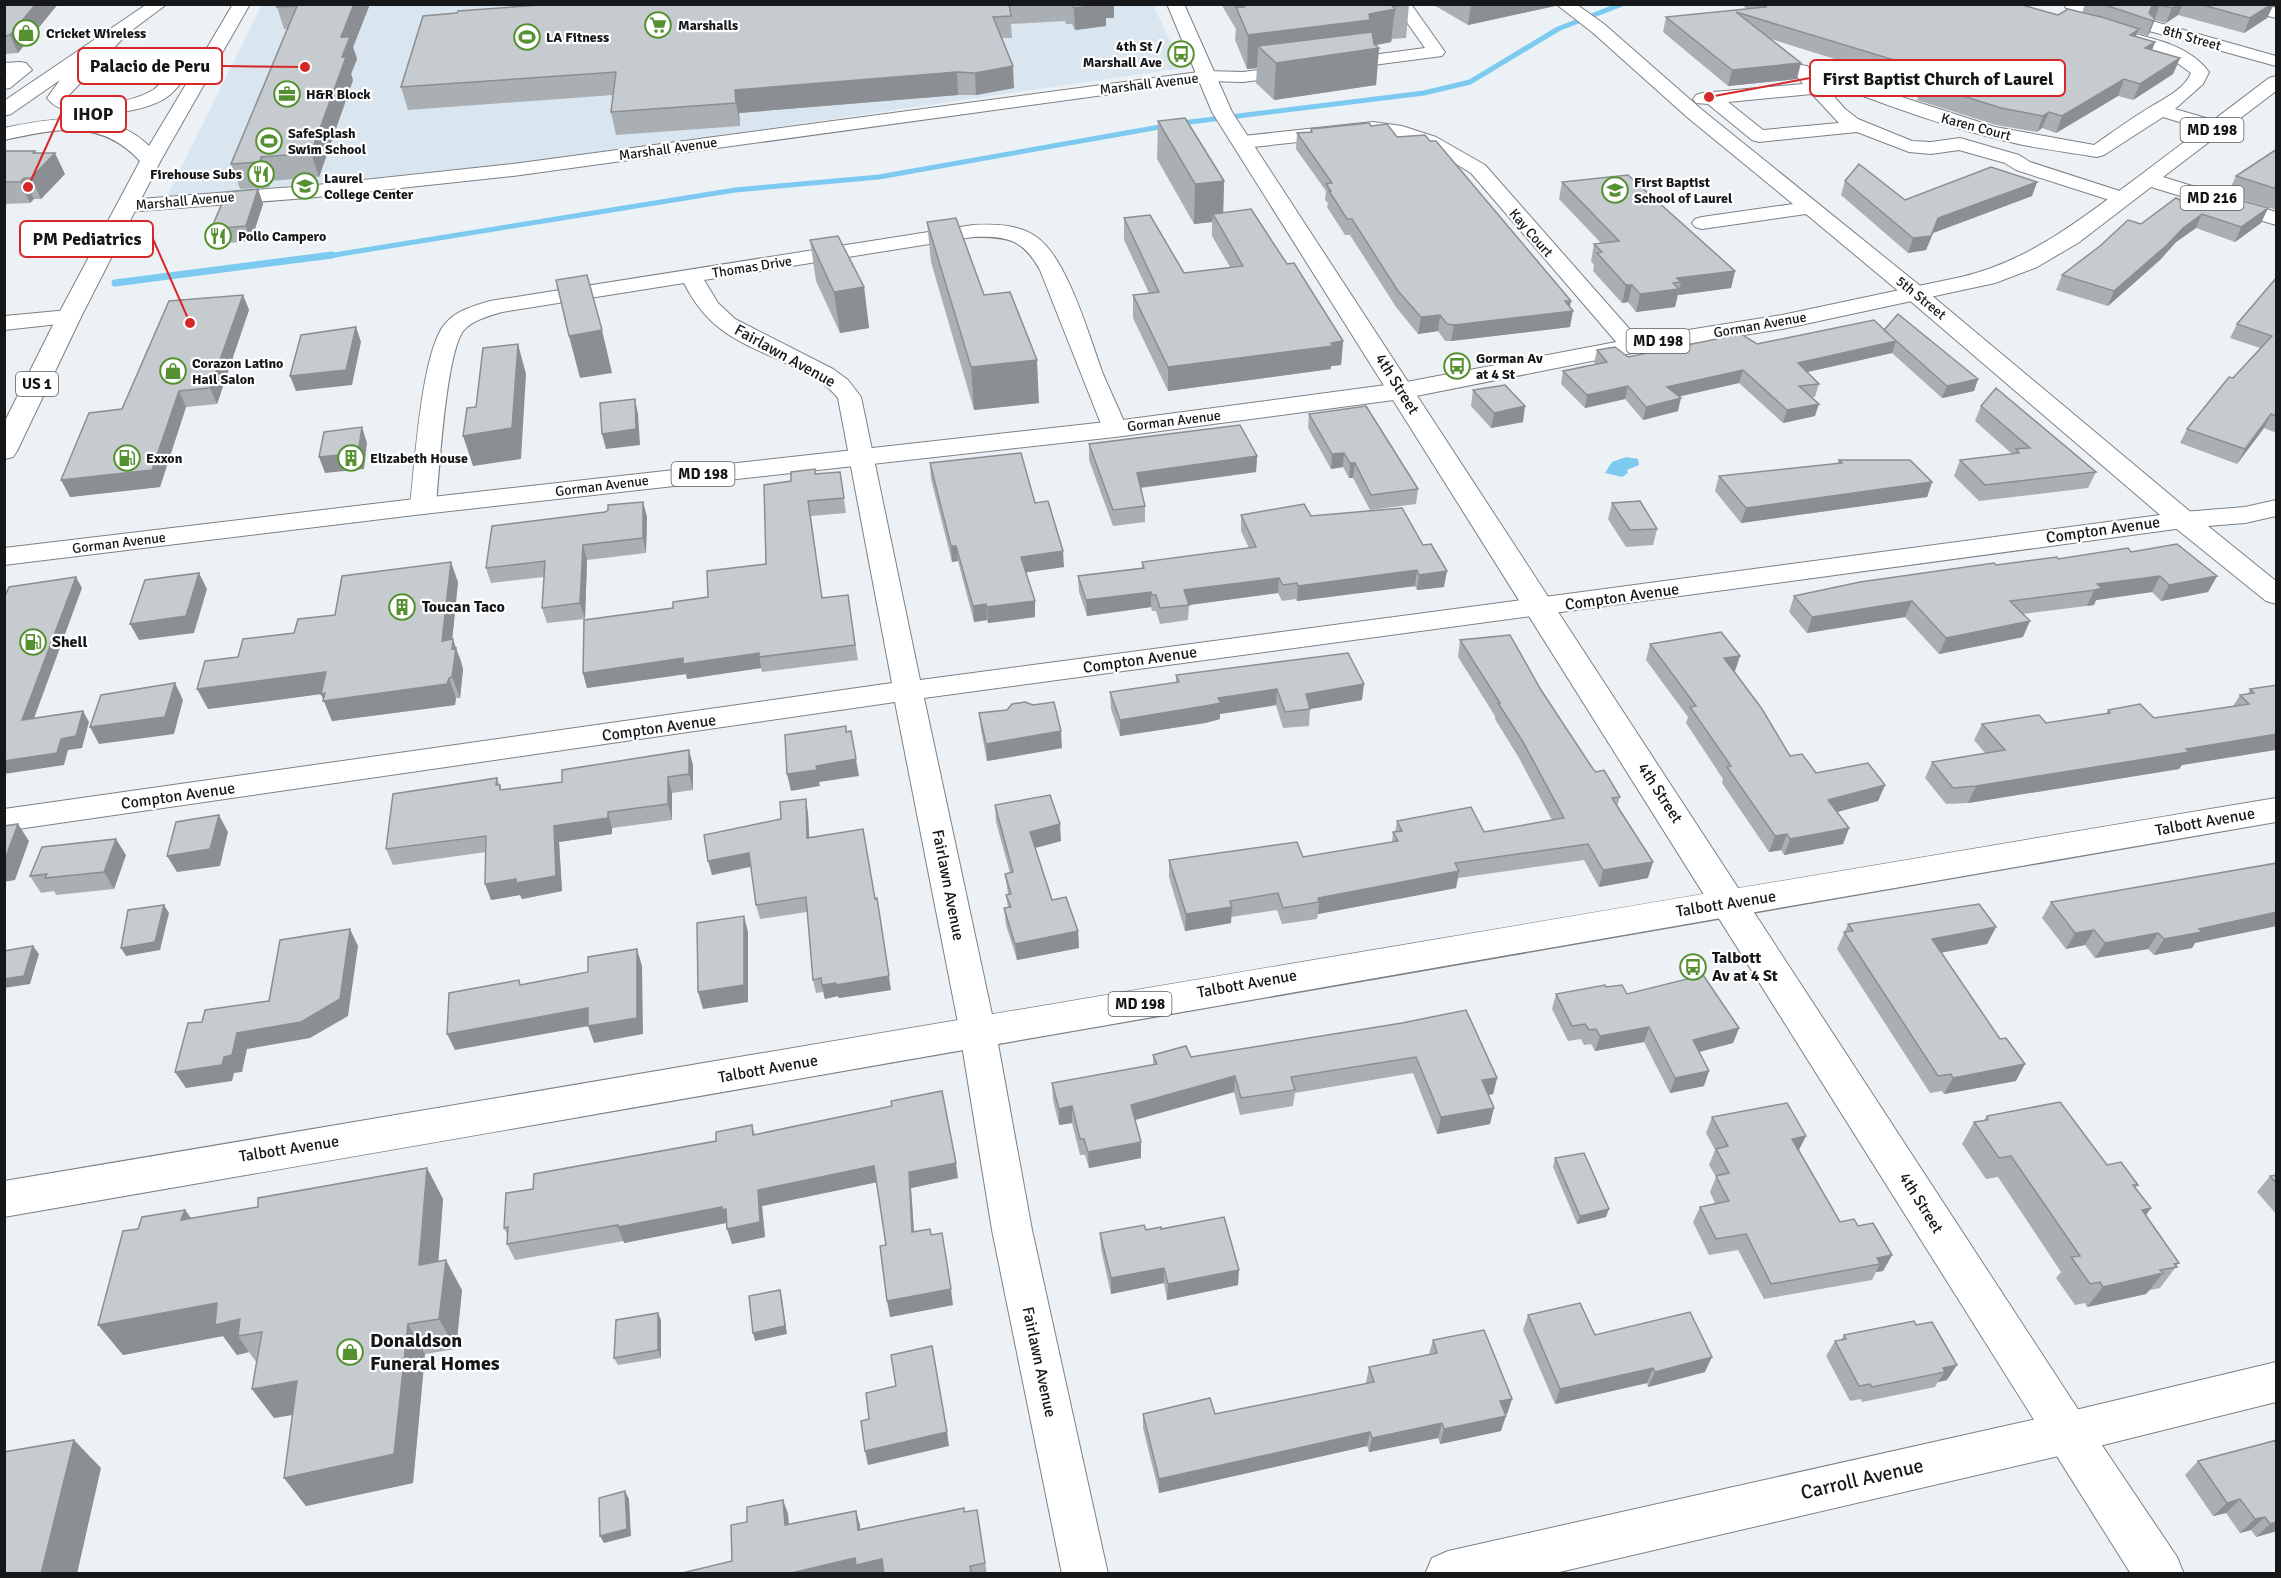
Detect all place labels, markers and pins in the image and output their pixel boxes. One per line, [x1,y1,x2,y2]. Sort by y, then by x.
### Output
supermarket icon: Marshalls [643,10,673,40]
place label: Marshalls [678,17,738,34]
shop icon: Cricket Wireless [11,18,41,48]
sports icon: LA Fitness [512,22,542,52]
place label: Cricket Wireless [46,25,146,42]
place label: LA Fitness [546,29,609,46]
place label: 4th St / Marshall Ave [1083,38,1163,71]
bus stop icon: 4th St / Marshall Ave [1166,39,1196,69]
callout: Palacio de Peru [78,48,222,84]
callout: First Baptist Church of Laurel [1810,60,2065,96]
office icon: H&R Block [272,79,302,109]
place label: H&R Block [306,86,371,103]
callout: IHOP [61,96,126,132]
place label: SafeSplash Swim School [288,125,367,158]
sports icon: SafeSplash Swim School [254,126,284,156]
restaurant icon: Firehouse Subs [246,159,276,189]
place label: Firehouse Subs [150,166,242,183]
place label: Laurel College Center [324,170,414,203]
school or university icon: Laurel College Center [290,171,320,201]
place label: First Baptist School of Laurel [1634,174,1733,207]
school or university icon: First Baptist School of Laurel [1600,175,1630,205]
callout: PM Pediatrics [20,221,153,257]
restaurant icon: Pollo Campero [203,221,233,251]
place label: Pollo Campero [238,228,326,245]
place label: Gorman Av at 4 St [1476,350,1543,383]
bus stop icon: Gorman Av at 4 St [1442,351,1472,381]
place label: Corazon Latino Hail Salon [192,355,283,388]
shop icon: Corazon Latino Hail Salon [158,356,188,386]
fuel station icon: Exxon [112,443,142,473]
building icon: Elizabeth House [336,443,366,473]
place label: Exxon [146,450,183,467]
place label: Elizabeth House [370,450,468,467]
building icon: Toucan Taco [387,592,417,622]
place label: Toucan Taco [422,597,505,617]
fuel station icon: Shell [18,627,48,657]
place label: Shell [52,632,87,652]
place label: Talbott Av at 4 St [1712,948,1778,986]
bus stop icon: Talbott Av at 4 St [1678,952,1708,982]
place label: Donaldson Funeral Homes [370,1328,500,1376]
shop icon: Donaldson Funeral Homes [335,1337,365,1367]

